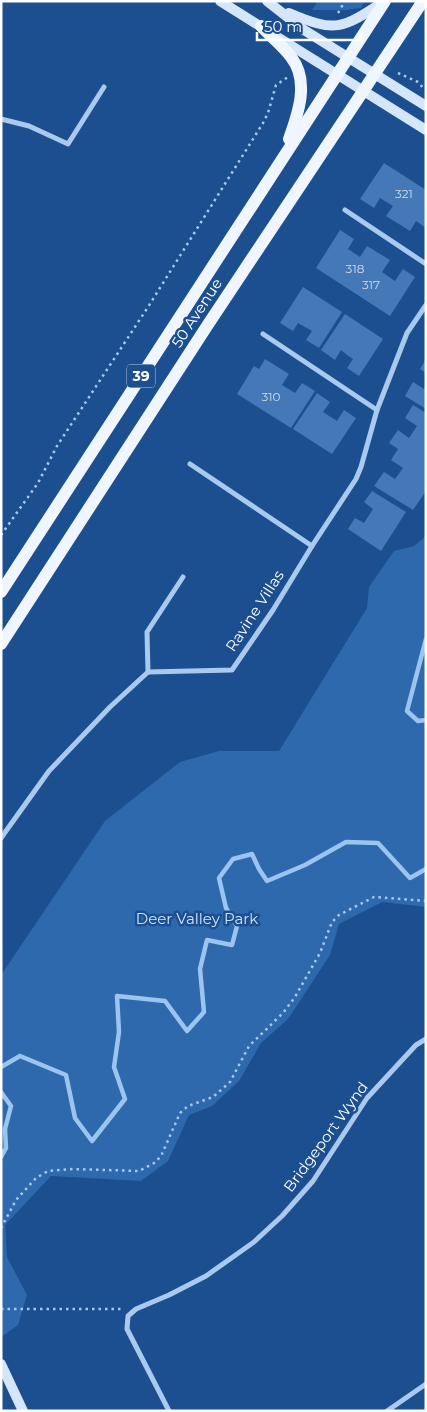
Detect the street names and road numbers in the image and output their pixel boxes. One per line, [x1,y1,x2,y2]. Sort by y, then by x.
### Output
street label: 50 Avenue [167,274,226,351]
road number: 39 [127,364,155,388]
street label: Ravine Villas [221,566,288,655]
street label: Bridgeport Wynd [279,1078,372,1196]

